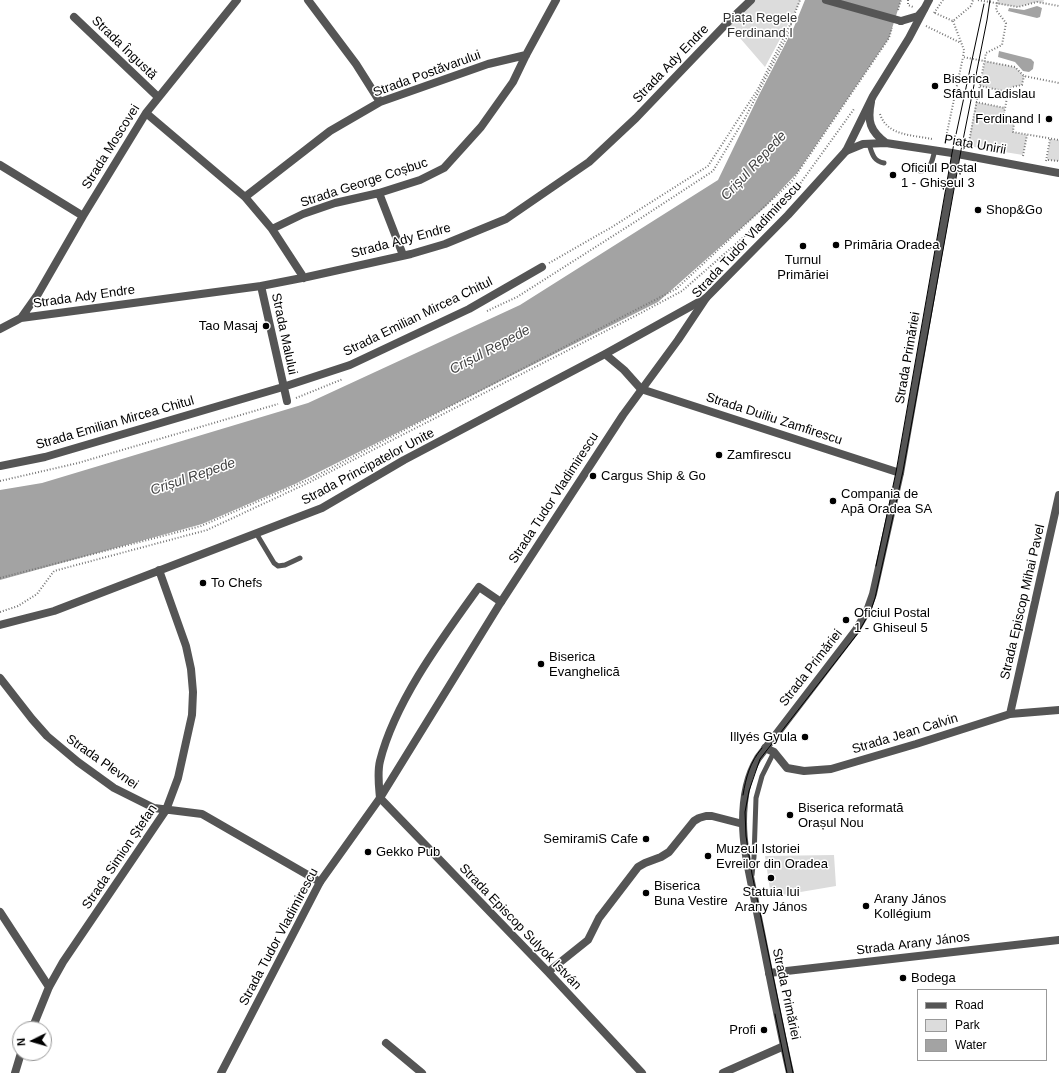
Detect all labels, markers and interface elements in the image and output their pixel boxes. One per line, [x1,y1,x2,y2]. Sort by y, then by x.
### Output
park label: Piața Regele Ferdinand I [723,10,797,41]
street label: Strada Îngustă [88,13,160,83]
street label: Strada Ady Endre [630,22,712,106]
street label: Strada Postăvarului [371,47,483,101]
place label: Biserica Sfântul Ladislau [943,71,1036,102]
marker: Biserica Sfântul Ladislau [930,81,940,91]
street label: Strada Moscovei [79,102,143,192]
place label: Ferdinand I [975,111,1041,127]
marker: Ferdinand I [1044,114,1054,124]
water label: Crișul Repede [718,128,790,204]
street label: Piața Unirii [943,132,1007,158]
street label: Strada George Coșbuc [298,155,430,211]
place label: Oficiul Poștal 1 - Ghișeul 3 [901,160,977,191]
marker: Oficiul Poștal 1 - Ghișeul 3 [888,170,898,180]
street label: Strada Tudor Vladimirescu [689,179,805,301]
place label: Shop&Go [986,202,1042,218]
marker: Shop&Go [973,205,983,215]
street label: Strada Ady Endre [349,220,453,262]
place label: Primăria Oradea [844,237,939,253]
marker: Primăria Oradea [831,240,841,250]
marker: Turnul Primăriei [798,241,808,251]
place label: Turnul Primăriei [777,252,829,283]
street label: Strada Emilian Mircea Chitul [341,274,495,360]
street label: Strada Ady Endre [32,282,136,312]
street label: Strada Malului [268,292,300,376]
street label: Strada Primăriei [892,311,924,405]
place label: Tao Masaj [199,318,258,334]
marker: Tao Masaj [261,321,271,331]
water label: Crișul Repede [447,322,533,378]
street label: Strada Duiliu Zamfirescu [704,390,844,448]
street label: Strada Emilian Mircea Chitul [34,393,196,453]
street label: Strada Principatelor Unite [299,425,437,509]
street label: Strada Tudor Vladimirescu [506,429,602,567]
place label: Zamfirescu [727,447,791,463]
marker: Zamfirescu [714,450,724,460]
water label: Crișul Repede [148,455,238,499]
place label: Cargus Ship & Go [601,468,706,484]
marker: Cargus Ship & Go [588,471,598,481]
place label: Compania de Apă Oradea SA [841,486,932,517]
marker: Compania de Apă Oradea SA [828,496,838,506]
street label: Strada Episcop Mihai Pavel [998,523,1048,681]
place label: To Chefs [211,575,262,591]
marker: To Chefs [198,578,208,588]
place label: Oficiul Postal 1 - Ghiseul 5 [854,605,930,636]
marker: Oficiul Postal 1 - Ghiseul 5 [841,615,851,625]
street label: Strada Primăriei [776,626,846,710]
place label: Biserica Evanghelică [549,649,620,680]
marker: Biserica Evanghelică [536,659,546,669]
street label: Strada Jean Calvin [850,710,960,758]
place label: Illyés Gyula [730,729,797,745]
street label: Strada Plevnei [63,731,141,793]
marker: Illyés Gyula [800,732,810,742]
place label: Biserica reformată Orașul Nou [798,800,903,831]
street label: Strada Simion Ștefan [79,802,161,912]
marker: Biserica reformată Orașul Nou [785,810,795,820]
place label: SemiramiS Cafe [543,831,638,847]
marker: SemiramiS Cafe [641,834,651,844]
place label: Muzeul Istoriei Evreilor din Oradea [716,841,828,872]
place label: Gekko Pub [376,844,440,860]
marker: Gekko Pub [363,847,373,857]
marker: Muzeul Istoriei Evreilor din Oradea [703,851,713,861]
street label: Strada Episcop Sulyok István [456,861,584,993]
street label: Strada Tudor Vladimirescu [236,866,322,1008]
marker: Statuia lui Arany János [766,873,776,883]
place label: Biserica Buna Vestire [654,878,728,909]
place label: Statuia lui Arany János [735,884,807,915]
marker: Biserica Buna Vestire [641,888,651,898]
place label: Arany János Kollégium [874,891,946,922]
marker: Arany János Kollégium [861,901,871,911]
street label: Strada Arany János [855,929,971,959]
street label: Strada Primăriei [769,947,803,1041]
place label: Bodega [911,970,956,986]
marker: Bodega [898,973,908,983]
legend [917,989,1047,1061]
text: Road [955,998,984,1012]
text: Park [955,1018,980,1032]
north arrow [12,1021,52,1061]
place label: Profi [729,1022,756,1038]
marker: Profi [759,1025,769,1035]
text: N [15,1037,27,1046]
text: Water [955,1038,987,1052]

